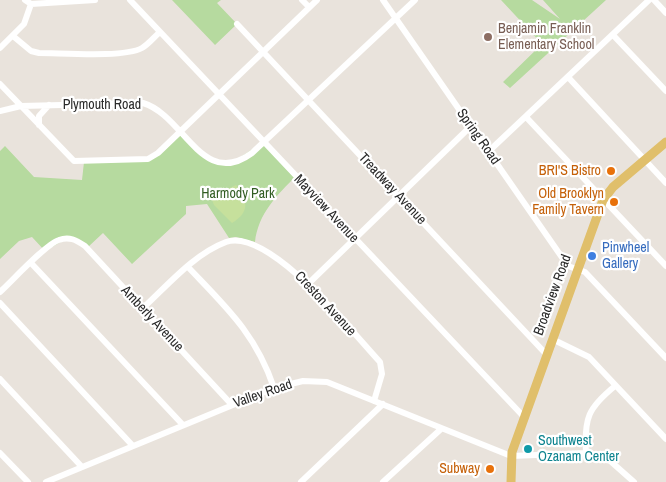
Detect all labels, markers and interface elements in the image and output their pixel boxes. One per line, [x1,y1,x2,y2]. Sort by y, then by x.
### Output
place label: Benjamin Franklin Elementary School [498,21,594,54]
marker: Benjamin Franklin Elementary School [482,31,494,43]
street label: Plymouth Road [63,97,141,113]
street label: Spring Road [453,106,503,168]
street label: Treadway Avenue [355,150,429,228]
place label: BRI'S Bistro [539,163,601,179]
marker: BRI'S Bistro [605,165,617,177]
street label: Mayview Avenue [290,171,362,247]
park label: Harmody Park [201,186,275,202]
place label: Old Brooklyn Family Tavern [532,186,604,218]
marker: Old Brooklyn Family Tavern [608,196,620,208]
place label: Pinwheel Gallery [602,240,649,272]
marker: Pinwheel Gallery [586,250,598,262]
street label: Broadview Road [531,252,575,338]
street label: Creston Avenue [291,268,359,340]
street label: Amberly Avenue [117,283,187,355]
street label: Valley Road [231,376,295,412]
place label: Southwest Ozanam Center [538,433,619,466]
marker: Southwest Ozanam Center [522,443,534,455]
place label: Subway [439,461,480,477]
marker: Subway [484,463,496,475]

